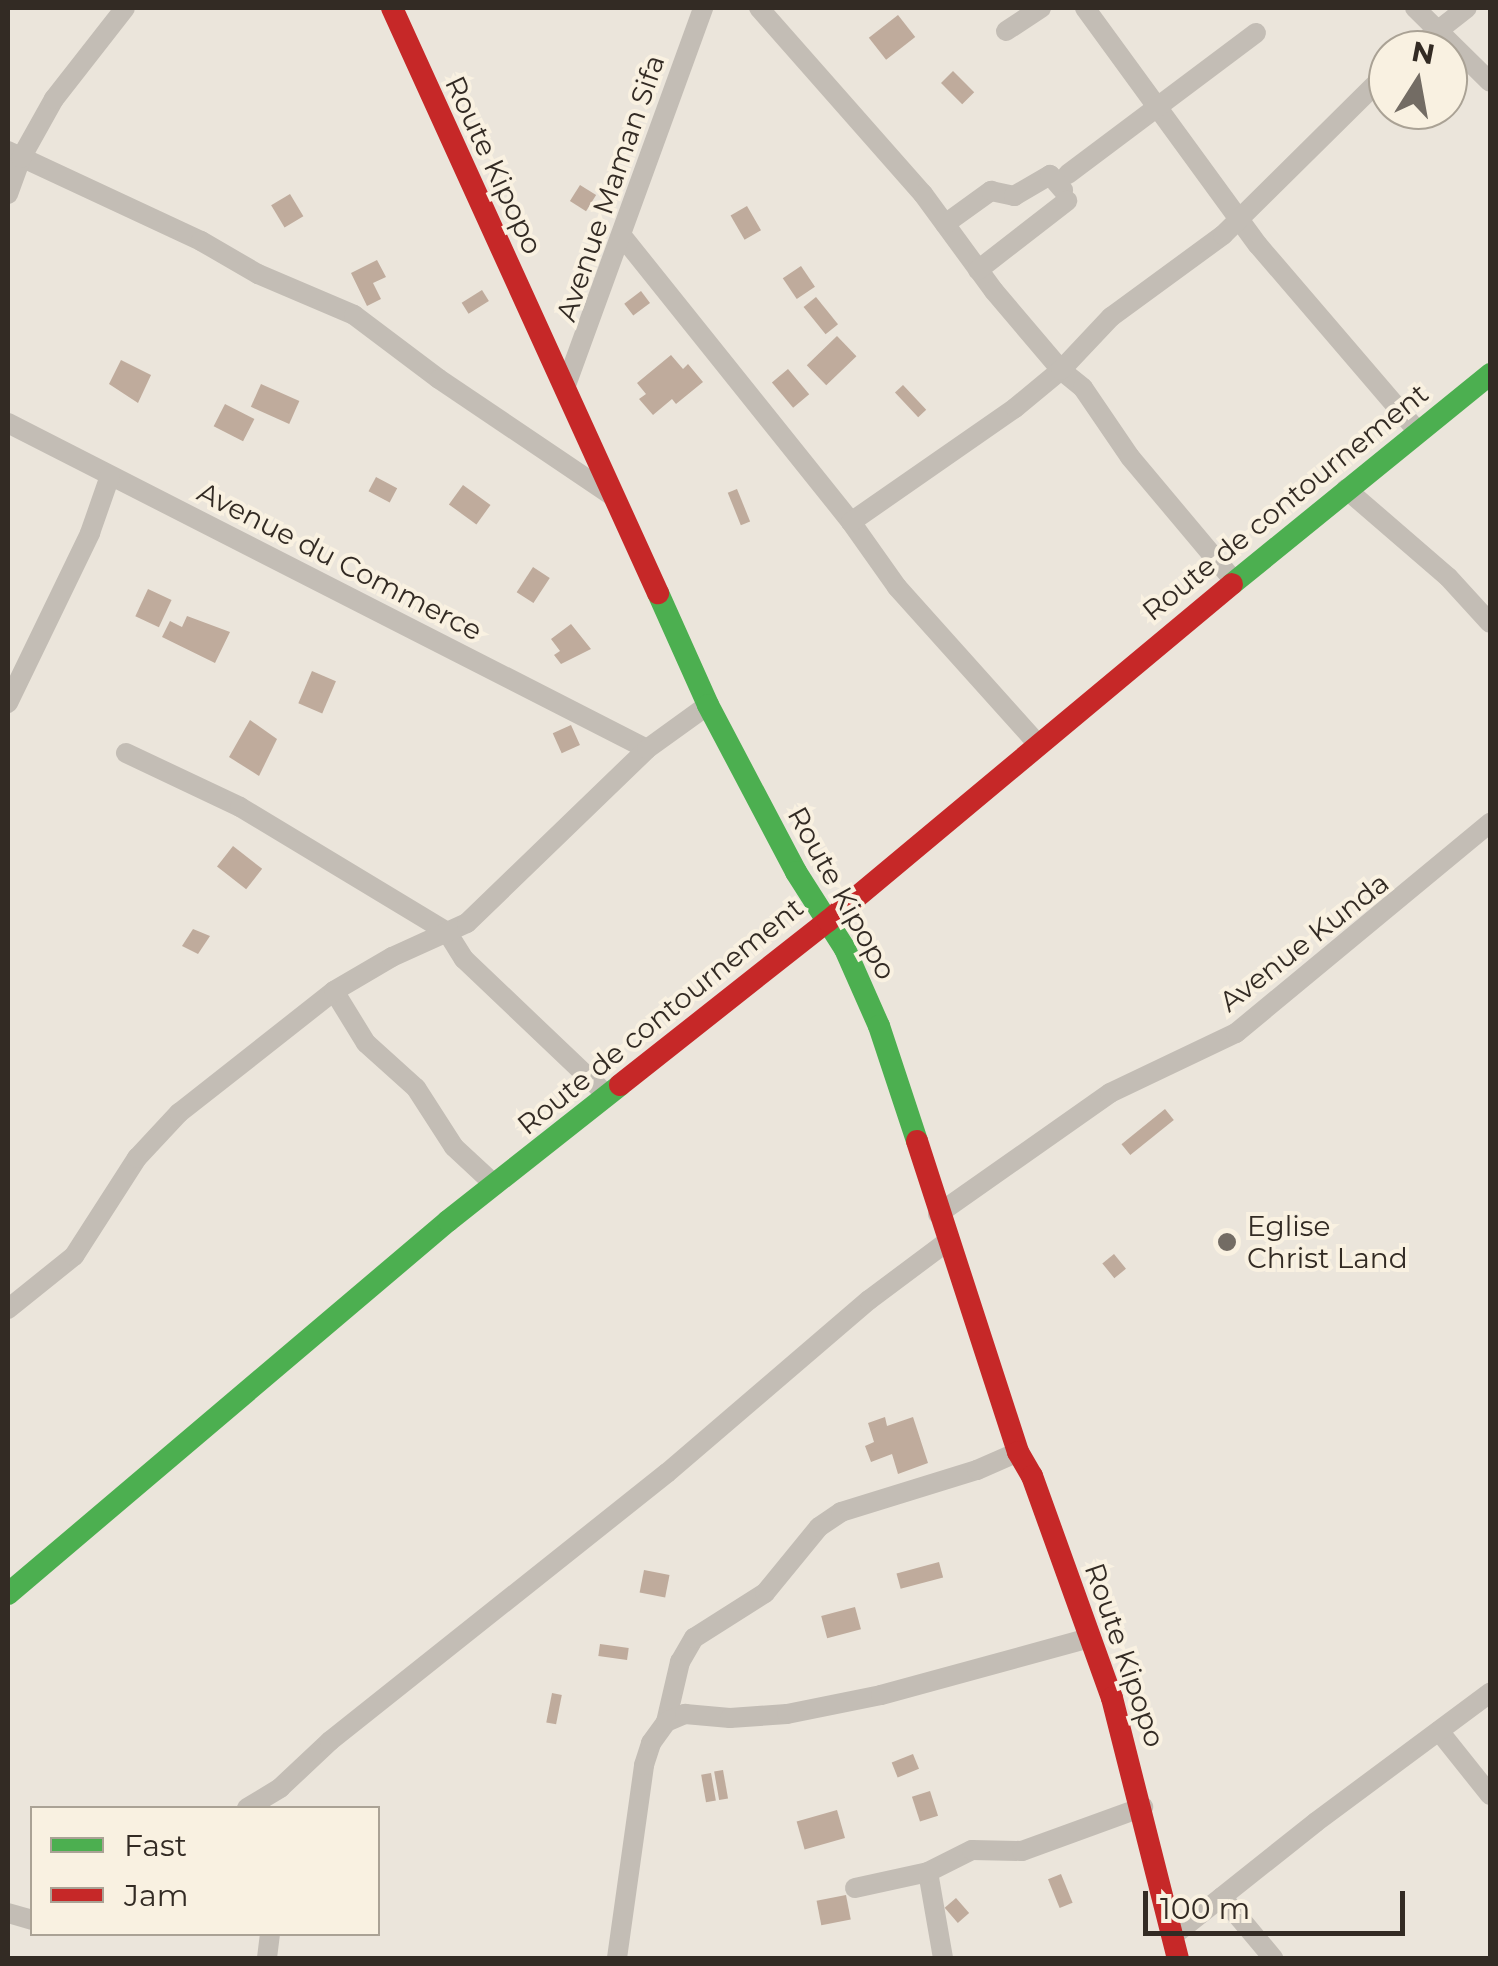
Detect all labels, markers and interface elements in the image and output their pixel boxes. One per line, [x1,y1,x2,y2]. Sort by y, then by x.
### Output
north arrow [1368,30,1468,130]
text: N [1409,34,1438,71]
street label: Avenue Maman Sifa [549,51,671,325]
street label: Route Kipopo [438,71,550,259]
street label: Route de contournement [1135,376,1435,628]
street label: Avenue du Commerce [192,475,488,647]
street label: Route Kipopo [781,801,903,985]
street label: Avenue Kunda [1213,865,1395,1019]
street label: Route de contournement [510,890,810,1142]
place label: Eglise Christ Land [1247,1209,1408,1275]
marker: Eglise Christ Land [1216,1231,1238,1253]
street label: Route Kipopo [1078,1559,1172,1751]
legend [30,1806,380,1936]
text: Fast [124,1827,187,1864]
scale bar [1148,1871,1410,1933]
text: Jam [124,1877,189,1914]
text: 100 m [1160,1890,1250,1927]

